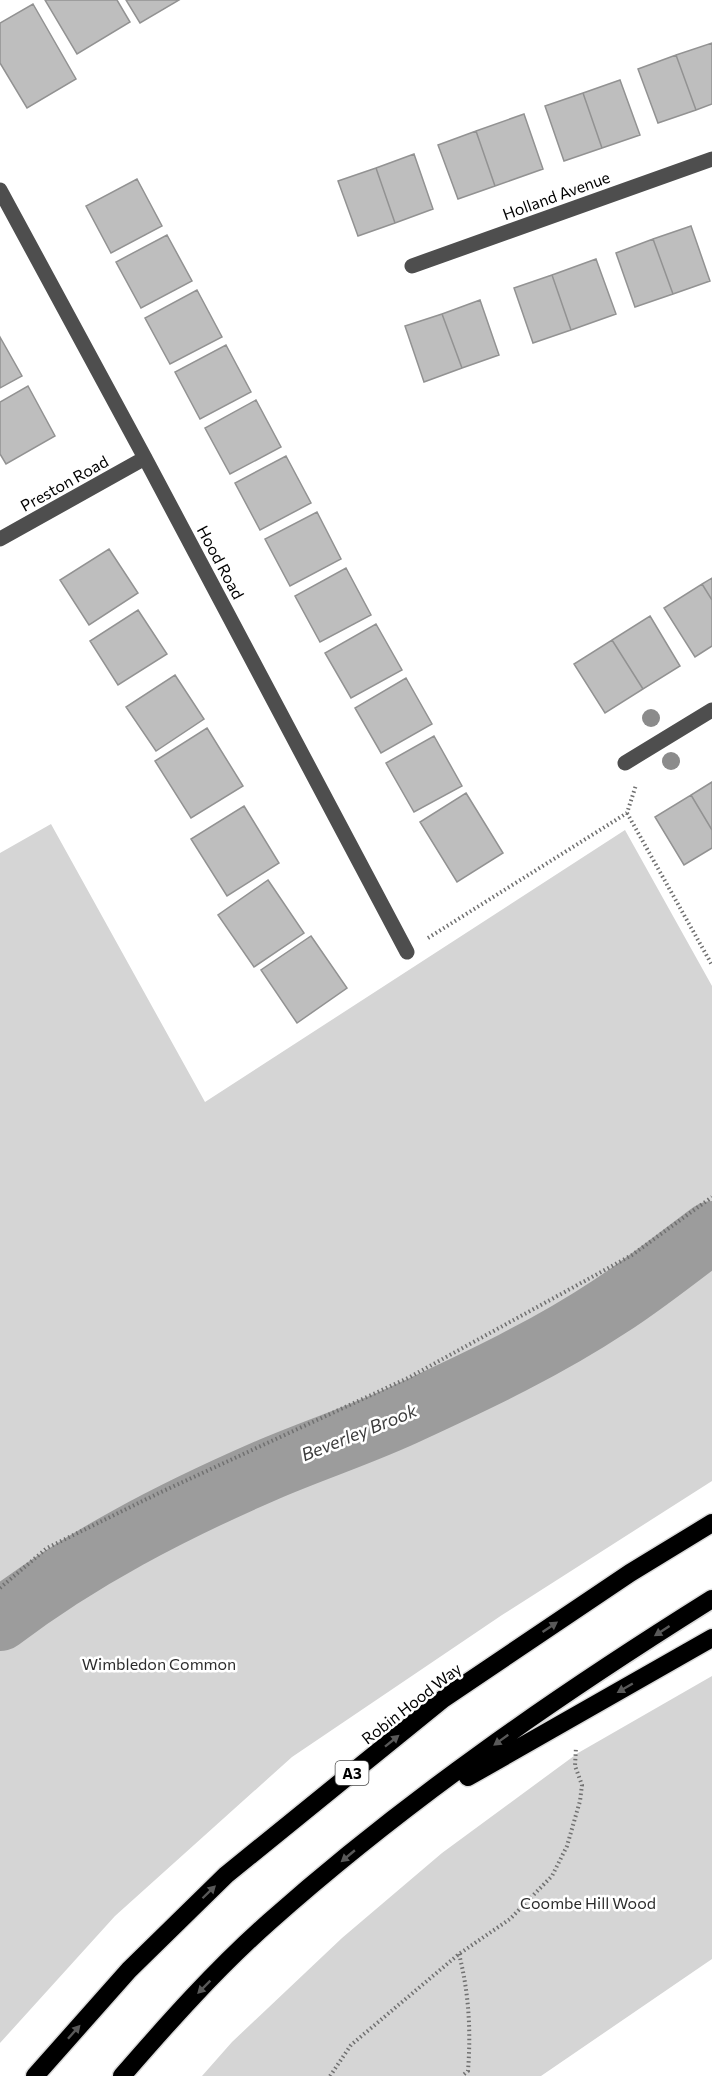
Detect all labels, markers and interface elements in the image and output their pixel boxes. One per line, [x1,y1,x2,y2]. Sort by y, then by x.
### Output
street label: Holland Avenue [500,167,612,223]
street label: Preston Road [17,451,111,515]
street label: Hood Road [194,522,248,602]
water label: Beverley Brook [298,1398,421,1465]
one-way arrow [542,1622,558,1633]
one-way arrow [654,1625,671,1636]
park label: Wimbledon Common [82,1654,236,1673]
street label: Robin Hood Way [358,1658,464,1748]
one-way arrow [616,1682,633,1692]
one-way arrow [494,1734,510,1746]
one-way arrow [384,1735,399,1748]
road number: A3 [336,1761,368,1785]
one-way arrow [340,1850,356,1863]
one-way arrow [202,1885,217,1899]
park label: Coombe Hill Wood [520,1893,656,1912]
one-way arrow [197,1979,211,1993]
one-way arrow [67,2025,80,2040]

